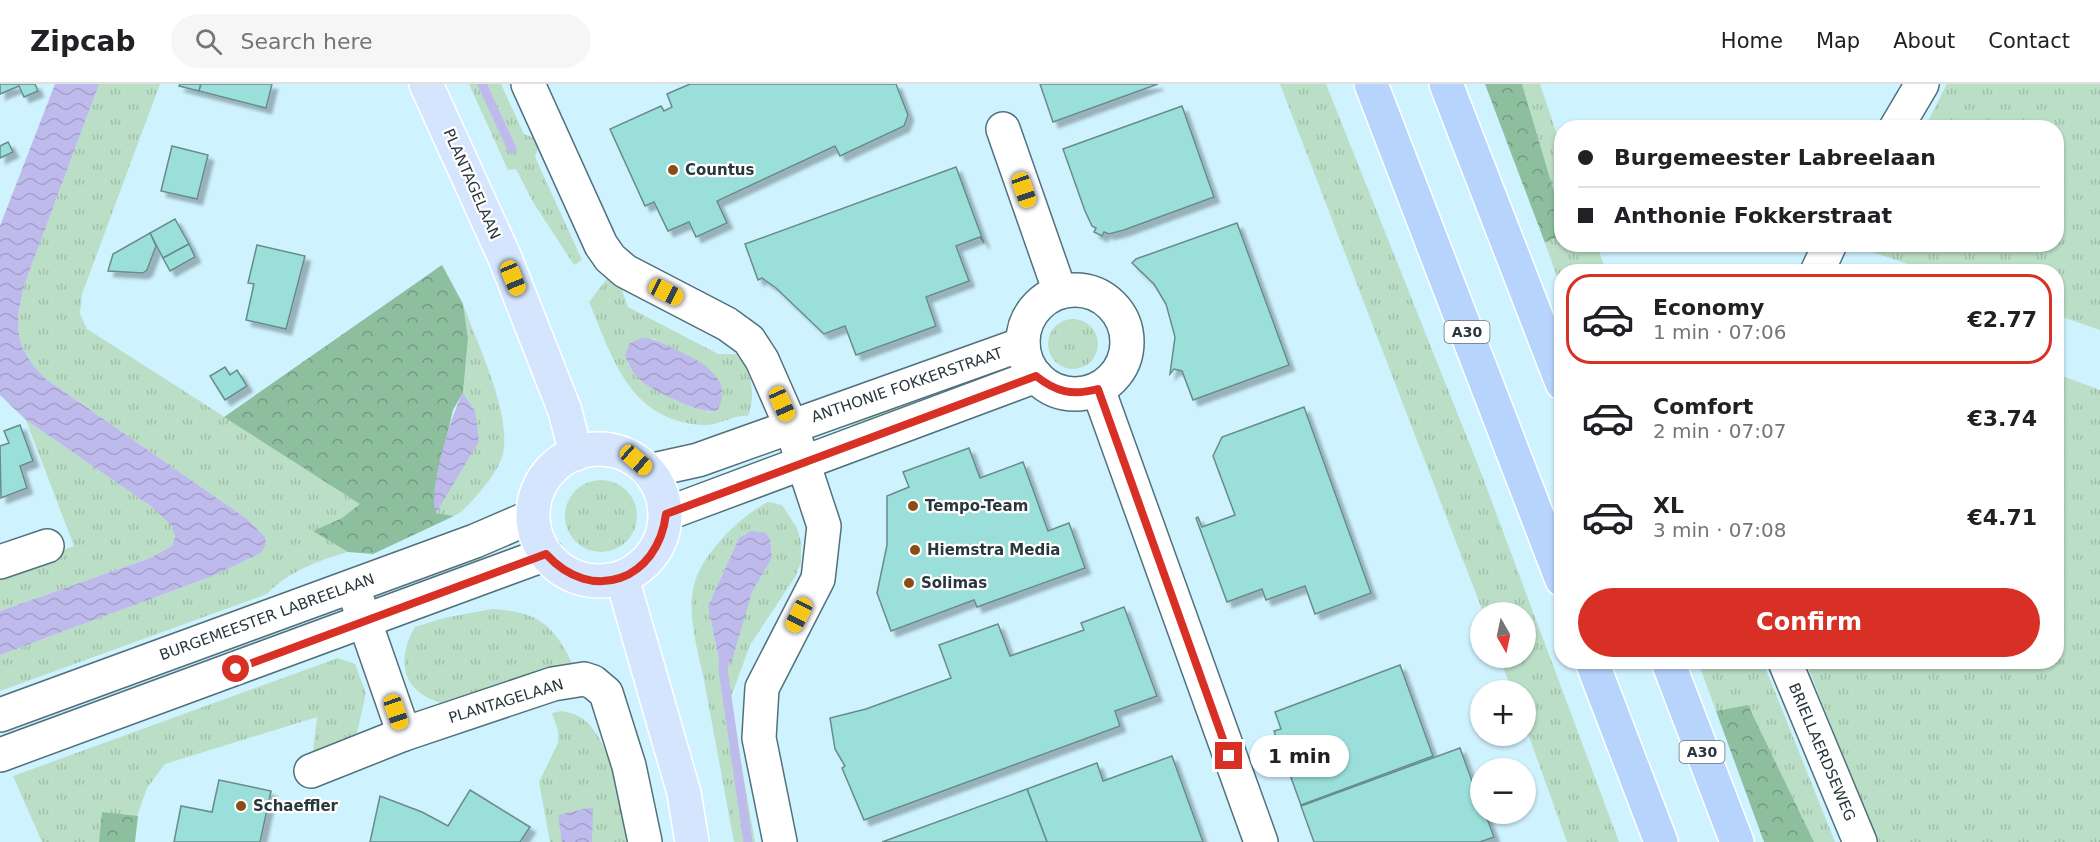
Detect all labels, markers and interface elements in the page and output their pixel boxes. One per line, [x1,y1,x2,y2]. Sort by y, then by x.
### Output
search box [171,14,591,68]
text: Zipcab [30,25,135,58]
icon: search [192,25,225,58]
text: Search here [240,29,373,54]
text: Home [1721,29,1783,53]
text: Map [1816,29,1860,53]
text: About [1893,29,1955,53]
text: Contact [1988,29,2070,53]
street label: PLANTAGELAAN [440,126,504,242]
text: Burgemeester Labreelaan [1614,145,1936,170]
place label: Countus [685,161,755,179]
marker: Countus [666,163,680,177]
car [1010,170,1038,210]
text: Anthonie Fokkerstraat [1614,203,1892,228]
car [498,258,528,298]
car [646,276,686,308]
icon: car [1581,292,1635,346]
text: Economy [1653,295,1764,320]
text: €2.77 [1967,307,2037,332]
text: 1 min · 07:06 [1653,320,1787,344]
road number: A30 [1444,321,1490,343]
street label: ANTHONIE FOKKERSTRAAT [809,343,1006,426]
car [766,384,798,424]
icon: car [1581,391,1635,445]
text: Comfort [1653,394,1753,419]
text: €3.74 [1967,406,2037,431]
text: 2 min · 07:07 [1653,419,1787,443]
car [617,441,655,479]
icon: car [1581,490,1635,544]
text: XL [1653,493,1684,518]
place label: Tempo-Team [925,497,1028,515]
marker: Tempo-Team [906,499,920,513]
text: €4.71 [1967,505,2037,530]
text: 3 min · 07:08 [1653,518,1787,542]
place label: Hiemstra Media [927,541,1060,559]
marker: Hiemstra Media [908,543,922,557]
street label: BURGEMEESTER LABREELAAN [157,570,377,664]
place label: Solimas [921,574,987,592]
marker: Solimas [902,576,916,590]
button: Confirm [1578,588,2040,657]
car [783,595,815,635]
north arrow [1470,602,1536,668]
map controls [1470,602,1536,824]
route start [222,655,249,682]
street label: PLANTAGELAAN [446,675,566,727]
button: + [1470,680,1536,746]
street label: BRIELLAERDSEWEG [1785,680,1859,824]
car [382,692,410,732]
callout: 1 min [1250,735,1349,777]
road number: A30 [1680,741,1724,763]
route end [1215,742,1242,769]
text: 1 min [1268,744,1331,768]
button: − [1470,758,1536,824]
place label: Schaeffler [253,797,339,815]
marker: Schaeffler [234,799,248,813]

